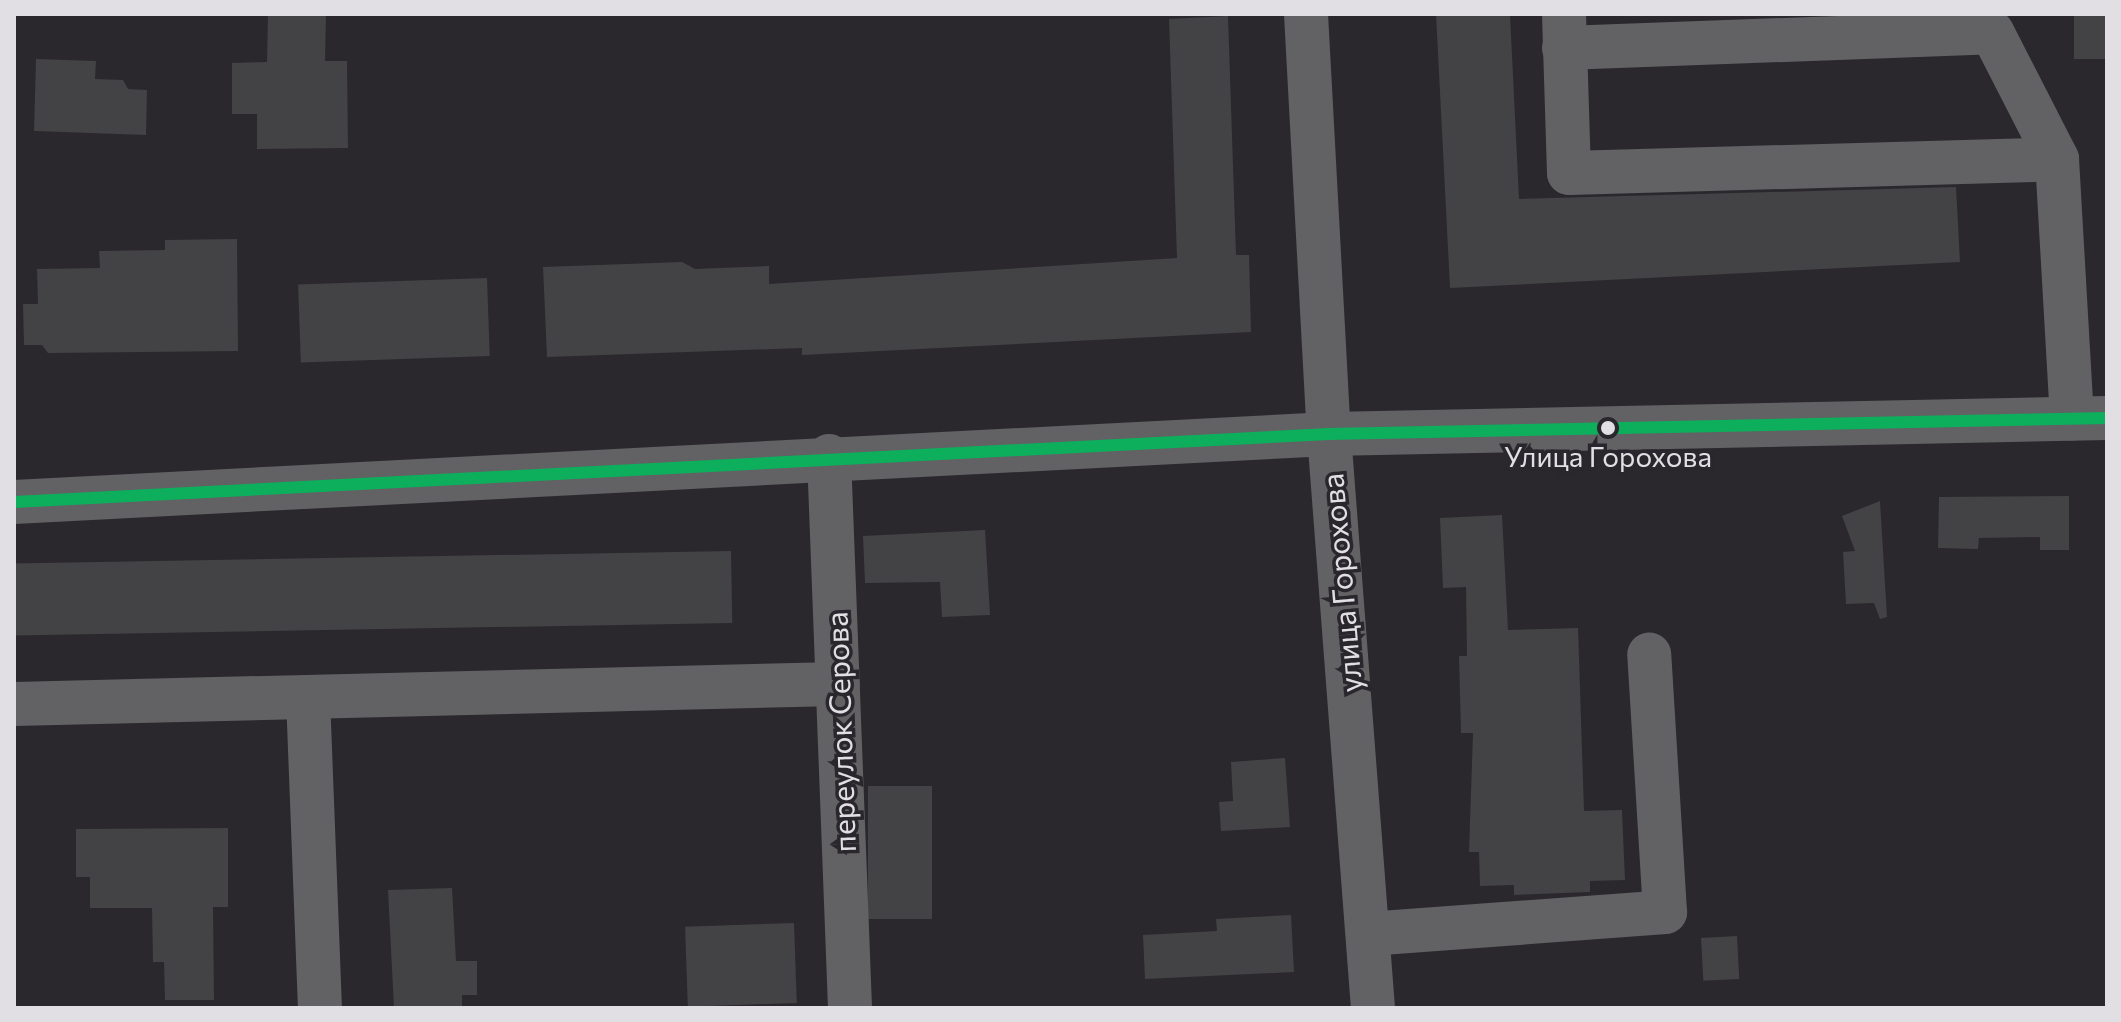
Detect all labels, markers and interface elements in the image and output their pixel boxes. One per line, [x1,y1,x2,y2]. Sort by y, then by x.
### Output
marker: Улица Горохова [1600,420,1616,436]
place label: Улица Горохова [1504,439,1712,473]
street label: улица Горохова [1313,472,1369,694]
street label: переулок Серова [818,611,862,853]

